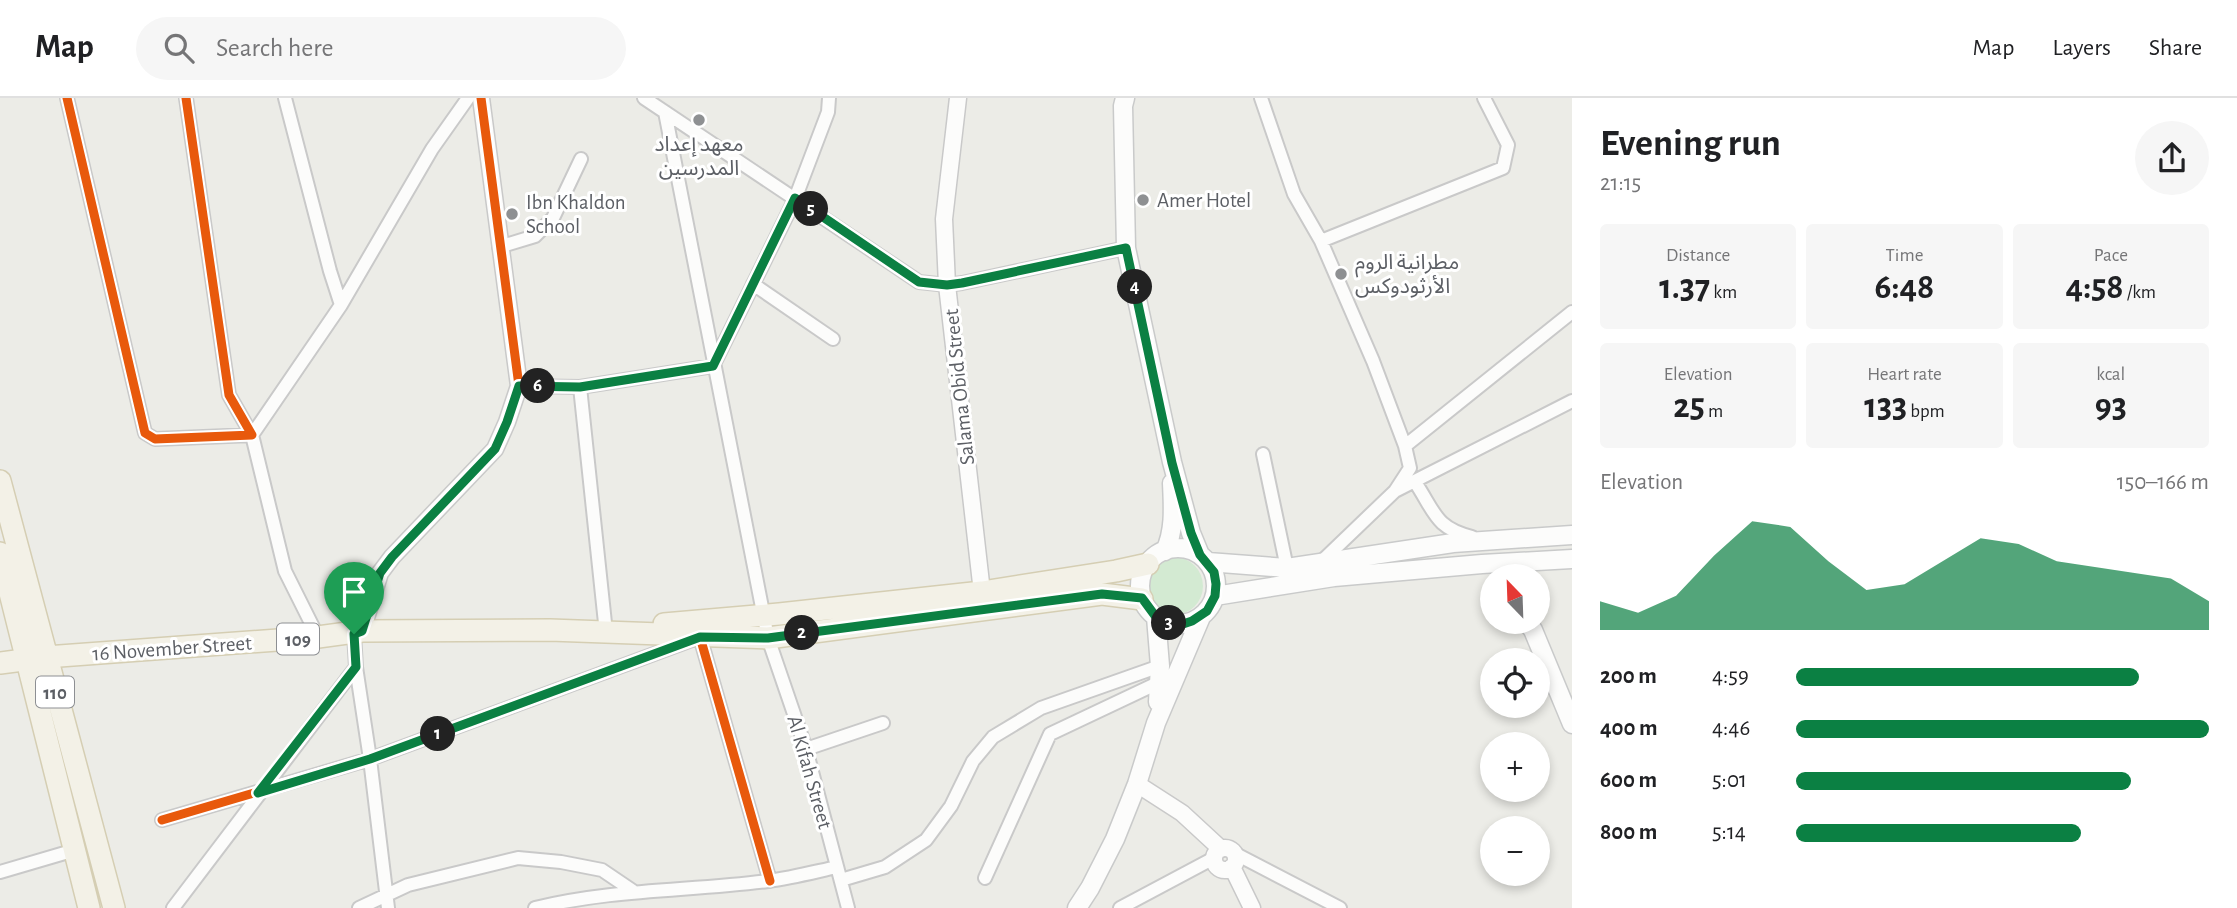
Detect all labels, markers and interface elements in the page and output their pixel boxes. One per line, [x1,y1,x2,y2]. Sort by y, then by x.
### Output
search box [136,17,626,80]
icon: search [160,29,198,67]
text: Map [35,31,94,64]
text: Search here [216,35,334,61]
text: Map [1972,36,2014,60]
text: Layers [2052,36,2111,60]
text: Share [2149,36,2202,60]
marker: معهد إعداد المدرسين [691,112,707,128]
button: share [2135,121,2209,195]
text: Evening run [1600,125,1781,163]
place label: معهد إعداد المدرسين [655,134,743,180]
text: 21:15 [1600,172,1641,195]
place label: Amer Hotel [1157,190,1251,211]
place label: Ibn Khaldon School [526,192,626,237]
pin: 5 [794,192,828,226]
marker: Amer Hotel [1135,192,1151,208]
text: 5 [806,199,815,218]
marker: Ibn Khaldon School [504,206,520,222]
text: Distance [1666,246,1730,265]
text: Time [1886,246,1923,265]
text: Pace [2094,246,2128,265]
place label: مطرانية الروم الأرثودوكس [1355,252,1459,298]
marker: مطرانية الروم الأرثودوكس [1333,266,1349,282]
pin: 4 [1118,270,1152,304]
text: 1.37 [1659,270,1710,305]
text: 6:48 [1875,270,1934,305]
text: 4:58 [2066,270,2124,305]
text: 4 [1130,277,1139,296]
text: km [1710,283,1737,302]
text: /km [2124,283,2156,302]
street label: Salama Obid Street [941,308,978,466]
text: Elevation [1664,365,1733,384]
text: Heart rate [1867,365,1942,384]
text: kcal [2096,365,2125,384]
pin: 6 [520,368,556,404]
text: 6 [533,376,542,395]
text: 25 [1673,389,1705,424]
text: 133 [1864,389,1907,424]
text: 93 [2095,389,2127,424]
text: m [1705,402,1723,421]
text: bpm [1907,402,1945,421]
text: Elevation [1600,471,1683,494]
text: 150–166 m [2117,471,2209,494]
pin [324,562,384,634]
north arrow [1480,564,1550,634]
map controls [1480,564,1550,886]
icon: arrive [335,573,373,611]
pin: 3 [1152,606,1186,640]
text: 3 [1164,613,1173,632]
pin: 2 [784,616,820,650]
text: 2 [797,623,806,642]
road number: 109 [277,624,319,654]
street label: 16 November Street [92,632,253,665]
button: locate [1480,648,1550,718]
text: 200 m [1600,665,1657,688]
text: 4:59 [1712,665,1749,688]
road number: 110 [36,677,74,708]
street label: Al Kifah Street [783,713,836,832]
pin: 1 [420,716,456,752]
text: 400 m [1600,717,1658,740]
text: 4:46 [1712,717,1750,740]
text: 1 [434,724,441,743]
button: + [1480,732,1550,802]
text: 600 m [1600,769,1657,792]
text: 5:01 [1712,769,1747,792]
button: − [1480,816,1550,886]
text: 800 m [1600,821,1657,844]
text: 5:14 [1712,821,1746,844]

